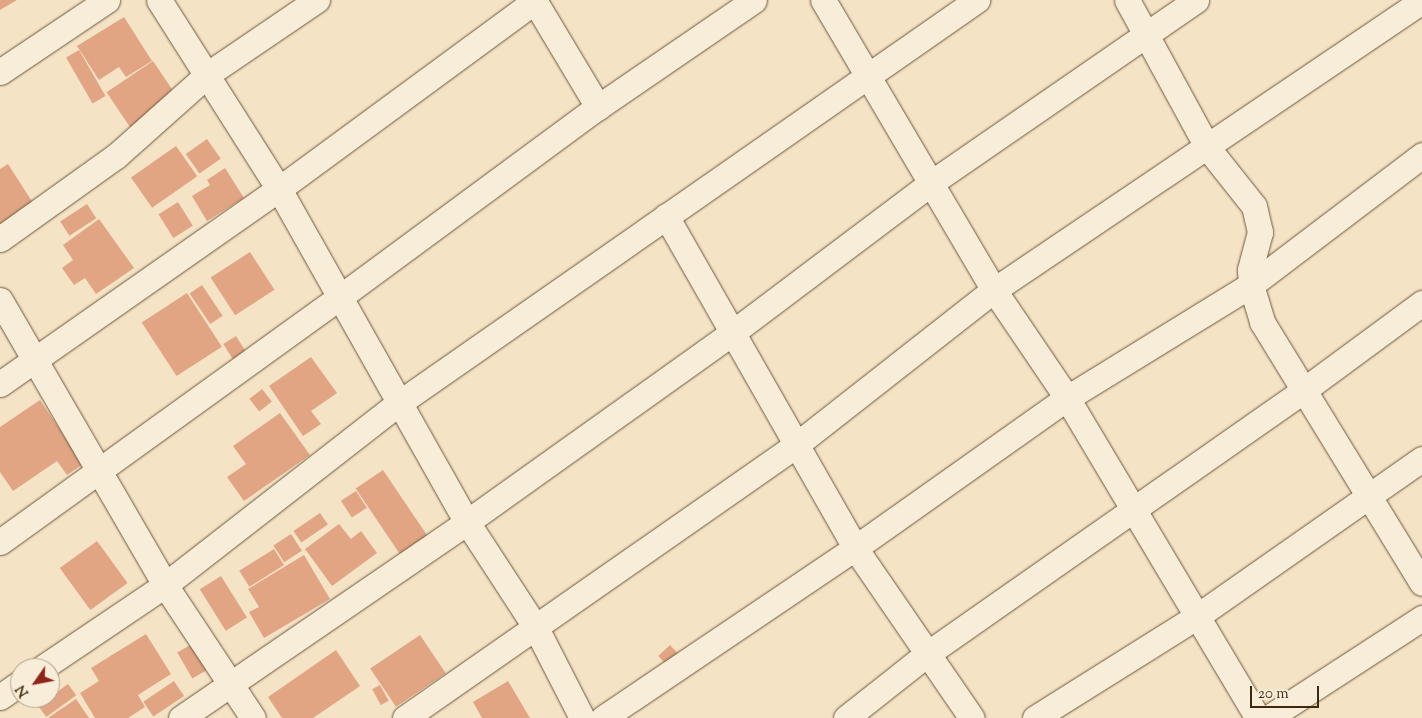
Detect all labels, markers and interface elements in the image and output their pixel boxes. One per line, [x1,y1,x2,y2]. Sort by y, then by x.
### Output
north arrow [10,658,60,708]
scale bar [1252,676,1321,708]
text: N [12,680,35,701]
text: 20 m [1258,684,1289,705]

